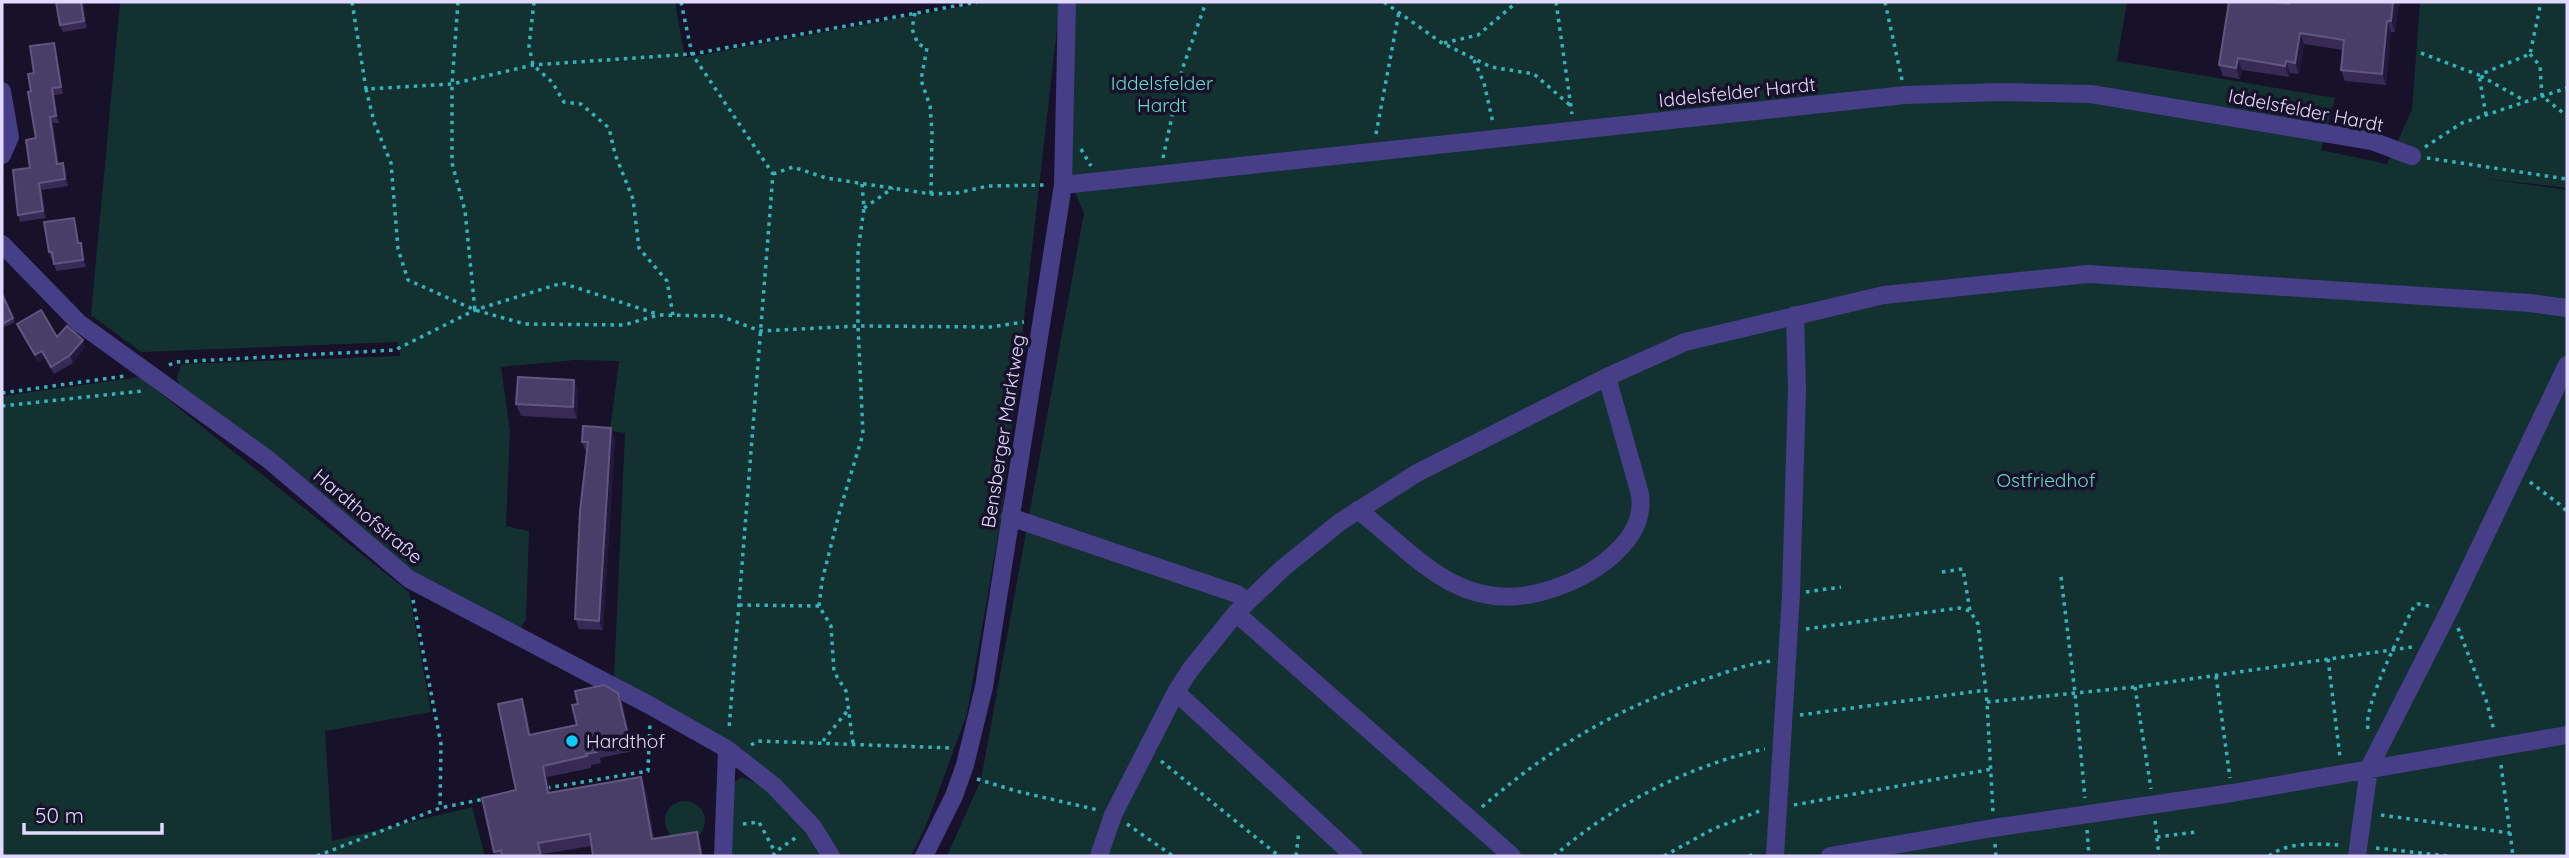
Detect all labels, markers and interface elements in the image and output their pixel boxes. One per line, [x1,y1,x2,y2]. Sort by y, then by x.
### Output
park label: Iddelsfelder Hardt [1111,71,1214,117]
street label: Iddelsfelder Hardt [1657,72,1817,112]
street label: Iddelsfelder Hardt [2226,83,2386,137]
street label: Bensberger Marktweg [976,332,1030,530]
street label: Hardthofstraße [308,463,428,569]
park label: Ostfriedhof [1996,468,2096,492]
place label: Hardthof [586,729,665,753]
marker: Hardthof [564,733,580,749]
scale bar [24,792,163,836]
text: 50 m [35,802,84,828]

